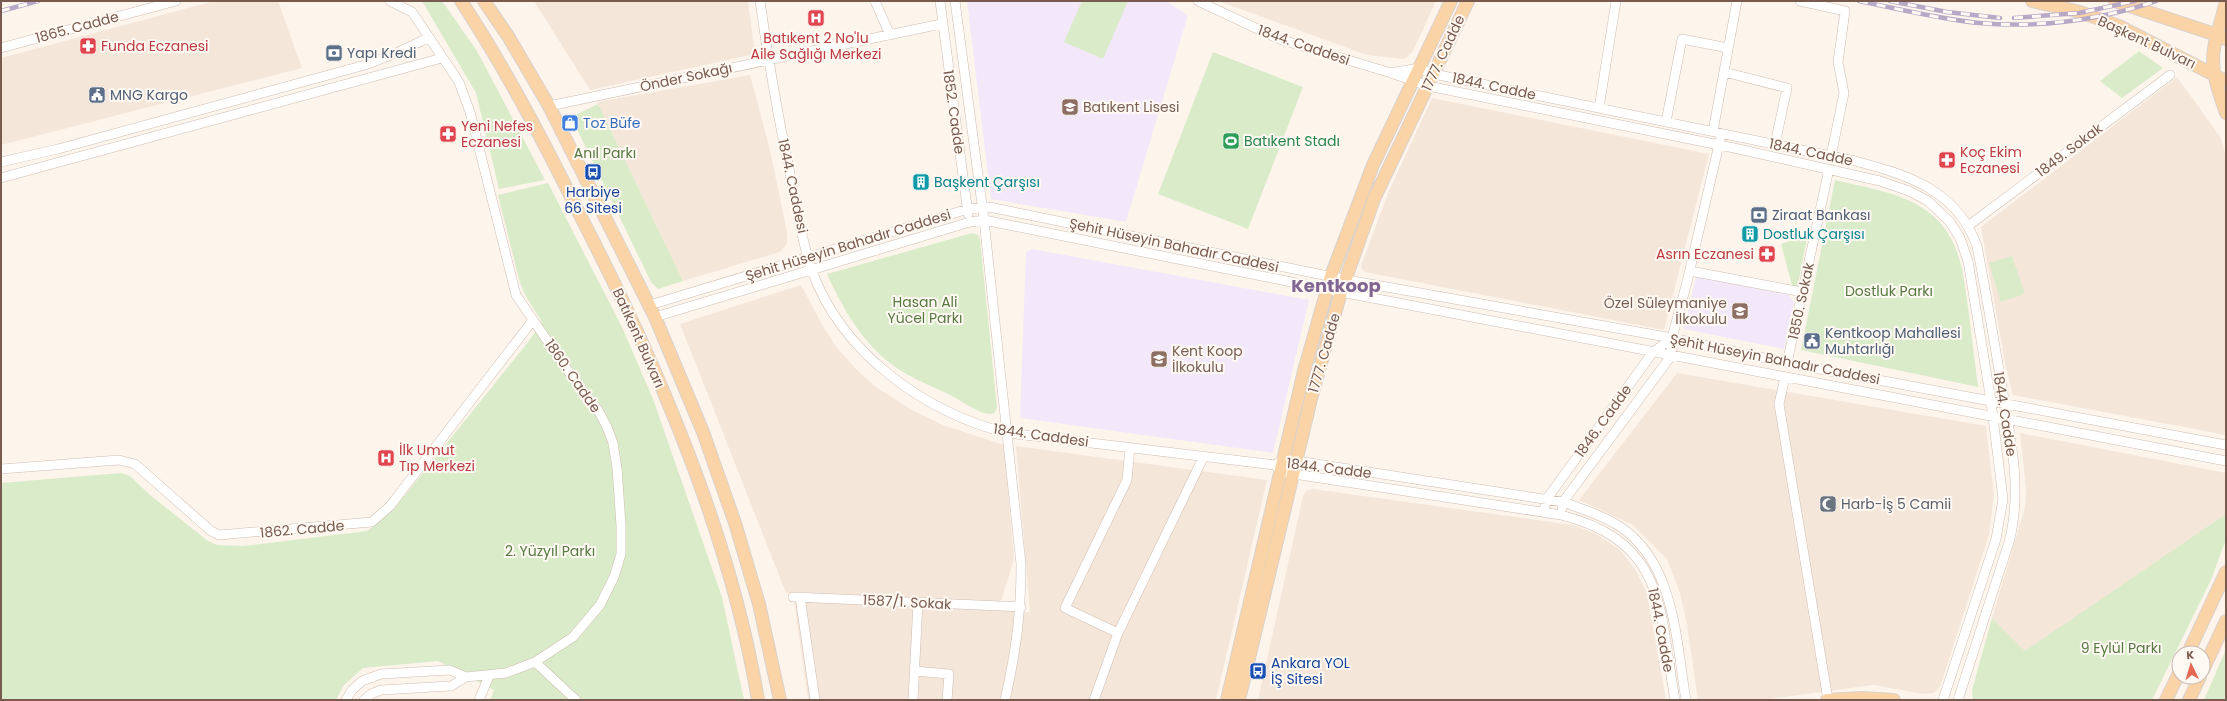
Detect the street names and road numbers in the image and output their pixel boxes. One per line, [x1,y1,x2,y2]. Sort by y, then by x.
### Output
street label: 1865. Cadde [33,6,121,48]
street label: 1777. Cadde [1417,11,1470,94]
street label: Başkent Bulvarı [2095,11,2199,73]
street label: 1844. Caddesi [1255,20,1353,70]
street label: Önder Sokağı [638,57,734,97]
street label: 1844. Cadde [1450,67,1538,105]
street label: 1852. Cadde [938,69,970,156]
street label: 1849. Sokak [2032,118,2107,182]
street label: 1844. Cadde [1767,133,1855,171]
street label: 1844. Caddesi [773,137,813,235]
street label: Şehit Hüseyin Bahadır Caddesi [743,204,953,286]
street label: Şehit Hüseyin Bahadır Caddesi [1067,213,1281,277]
street label: 1850. Sokak [1783,260,1819,342]
street label: Batıkent Bulvarı [608,285,670,391]
street label: 1777. Cadde [1303,311,1345,395]
street label: Şehit Hüseyin Bahadır Caddesi [1668,329,1882,389]
street label: 1860. Cadde [540,335,606,417]
street label: 1844. Cadde [1988,370,2022,458]
street label: 1846. Cadde [1570,380,1636,461]
street label: 1844. Caddesi [992,418,1090,452]
street label: 1844. Cadde [1285,453,1373,483]
street label: 1862. Cadde [259,515,345,543]
street label: 1844. Cadde [1643,586,1679,674]
street label: 1587/1. Sokak [862,590,953,614]

